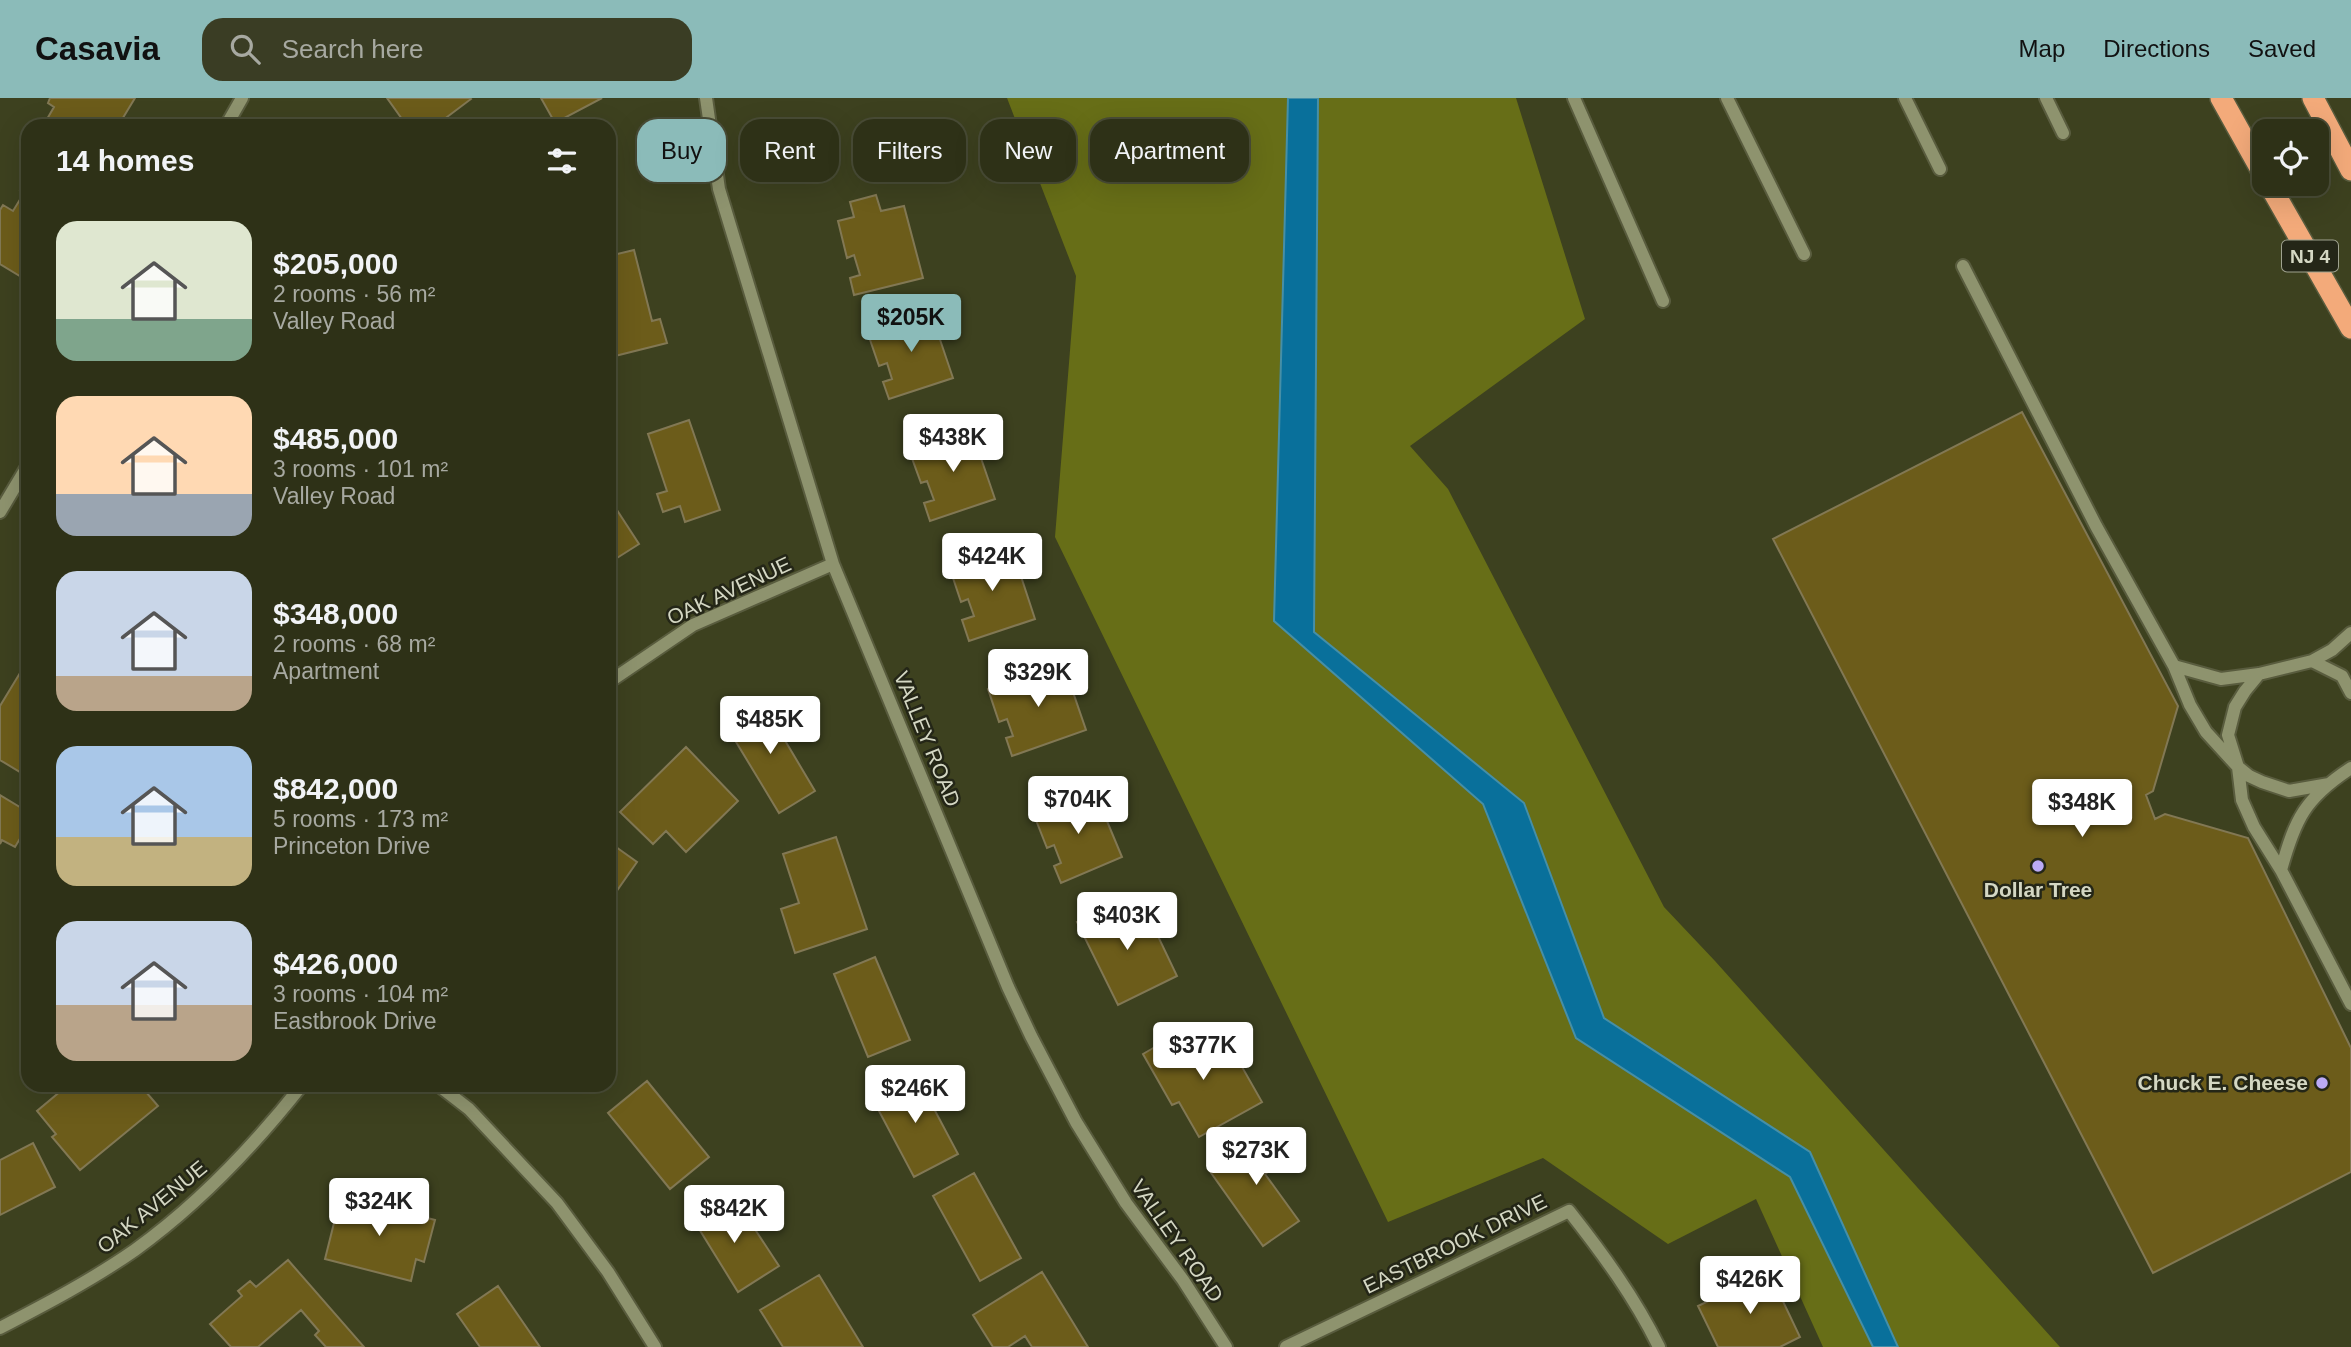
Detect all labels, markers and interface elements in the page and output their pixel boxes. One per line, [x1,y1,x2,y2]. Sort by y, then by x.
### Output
search box [202,18,692,81]
text: Casavia [35,30,160,67]
icon: search [226,30,264,68]
text: Search here [282,34,423,64]
text: Map [2019,35,2065,62]
text: Directions [2103,35,2210,62]
text: Saved [2248,35,2316,62]
chip: Buy [637,119,726,182]
chip: Rent [740,119,839,182]
chip: Filters [853,119,966,182]
chip: New [980,119,1076,182]
chip: Apartment [1090,119,1249,182]
map controls [2252,119,2329,196]
button: locate [2252,119,2329,196]
icon: filters [543,142,581,180]
text: 14 homes [56,144,194,177]
road number: NJ 4 [2282,240,2338,272]
text: $205,000 [273,247,398,280]
icon: home [112,249,196,333]
text: 2 rooms · 56 m² [273,281,435,307]
pin: $205K [862,294,960,354]
text: $205K [877,304,945,330]
text: Valley Road [273,308,395,334]
pin: $438K [904,414,1002,474]
text: $485,000 [273,422,398,455]
icon: home [112,424,196,508]
text: $438K [919,424,987,450]
text: 3 rooms · 101 m² [273,456,448,482]
text: Valley Road [273,483,395,509]
pin: $424K [943,533,1041,593]
text: $424K [958,543,1026,569]
street label: OAK AVENUE [663,552,794,629]
text: $348,000 [273,597,398,630]
icon: home [112,599,196,683]
text: 2 rooms · 68 m² [273,631,435,657]
pin: $329K [989,650,1087,709]
text: Apartment [273,658,379,684]
text: $329K [1004,659,1072,685]
street label: VALLEY ROAD [890,668,965,810]
pin: $485K [721,696,819,756]
text: $485K [736,706,804,732]
text: $842,000 [273,772,398,805]
icon: home [112,774,196,858]
pin: $704K [1029,776,1127,836]
pin: $348K [2033,780,2131,839]
text: $704K [1044,786,1112,812]
text: $348K [2048,789,2116,815]
text: 5 rooms · 173 m² [273,806,448,832]
text: Princeton Drive [273,833,430,859]
marker: Dollar Tree [2030,858,2046,874]
place label: Dollar Tree [1984,878,2092,901]
pin: $403K [1078,892,1176,952]
text: $403K [1093,902,1161,928]
text: $426,000 [273,947,398,980]
icon: home [112,949,196,1033]
text: 3 rooms · 104 m² [273,981,448,1007]
text: Eastbrook Drive [273,1008,437,1034]
pin: $377K [1154,1023,1252,1082]
text: $377K [1169,1032,1237,1058]
pin: $246K [866,1066,964,1125]
place label: Chuck E. Cheese [2138,1071,2308,1094]
text: $246K [881,1075,949,1101]
marker: Chuck E. Cheese [2314,1075,2330,1091]
pin: $273K [1207,1128,1305,1187]
text: $273K [1222,1137,1290,1163]
street label: OAK AVENUE [92,1156,211,1258]
street label: VALLEY ROAD [1127,1175,1228,1306]
pin: $324K [330,1178,428,1238]
pin: $842K [685,1186,783,1245]
text: $324K [345,1188,413,1214]
street label: EASTBROOK DRIVE [1360,1189,1550,1298]
text: $842K [700,1195,768,1221]
pin: $426K [1701,1256,1799,1316]
text: $426K [1716,1266,1784,1292]

